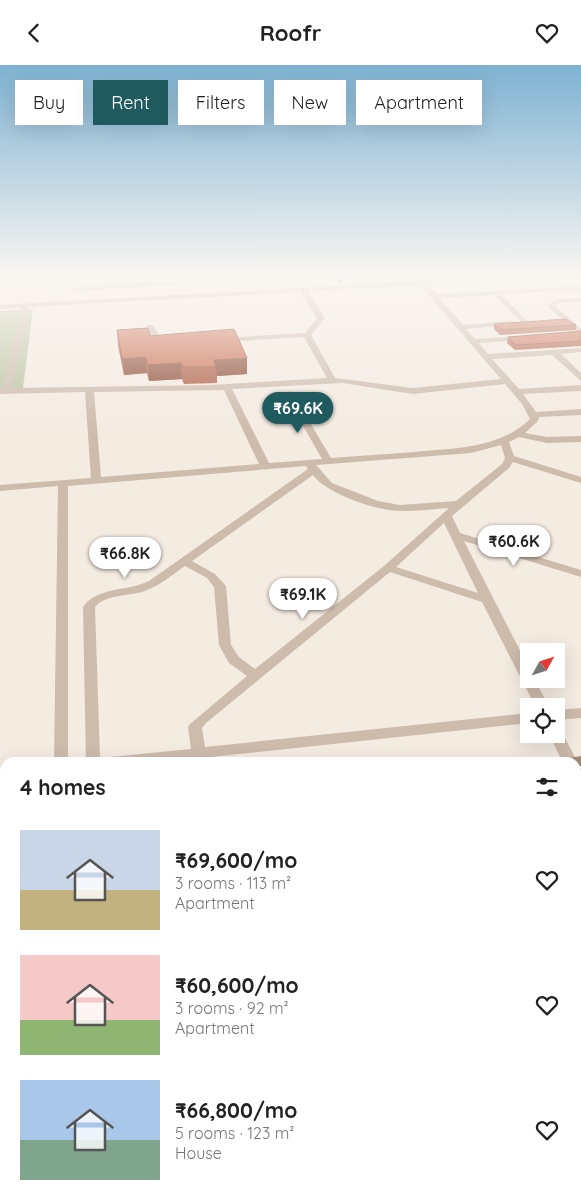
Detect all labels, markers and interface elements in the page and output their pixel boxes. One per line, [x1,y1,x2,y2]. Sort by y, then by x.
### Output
icon: back [20,19,48,47]
text: Roofr [260,19,321,47]
icon: heart [533,19,561,47]
chip: Buy [15,80,83,125]
chip: Rent [93,80,168,125]
chip: Filters [178,80,264,125]
chip: New [274,80,346,125]
chip: Apartment [356,80,482,125]
pin: ₹69.6K [257,391,339,434]
text: ₹69.6K [273,398,323,418]
pin: ₹60.6K [473,525,555,567]
text: ₹60.6K [489,531,539,551]
pin: ₹66.8K [84,537,166,579]
text: ₹66.8K [100,543,150,563]
pin: ₹69.1K [262,577,344,620]
text: ₹69.1K [280,584,326,604]
north arrow [520,643,565,687]
map controls [520,643,565,743]
button: locate [520,698,565,743]
icon: filters [533,773,561,801]
text: 4 homes [20,774,106,800]
text: ₹69,600/mo [175,847,297,873]
icon: home [60,850,120,910]
icon: heart [533,866,561,894]
text: 3 rooms · 113 m² [175,873,291,893]
text: Apartment [175,893,255,913]
text: ₹60,600/mo [175,972,299,998]
icon: home [60,975,120,1035]
icon: heart [533,991,561,1019]
text: 3 rooms · 92 m² [175,998,289,1018]
text: Apartment [175,1018,255,1038]
text: ₹66,800/mo [175,1097,297,1123]
icon: home [60,1100,120,1160]
icon: heart [533,1116,561,1144]
text: 5 rooms · 123 m² [175,1123,294,1143]
text: House [175,1143,222,1163]

